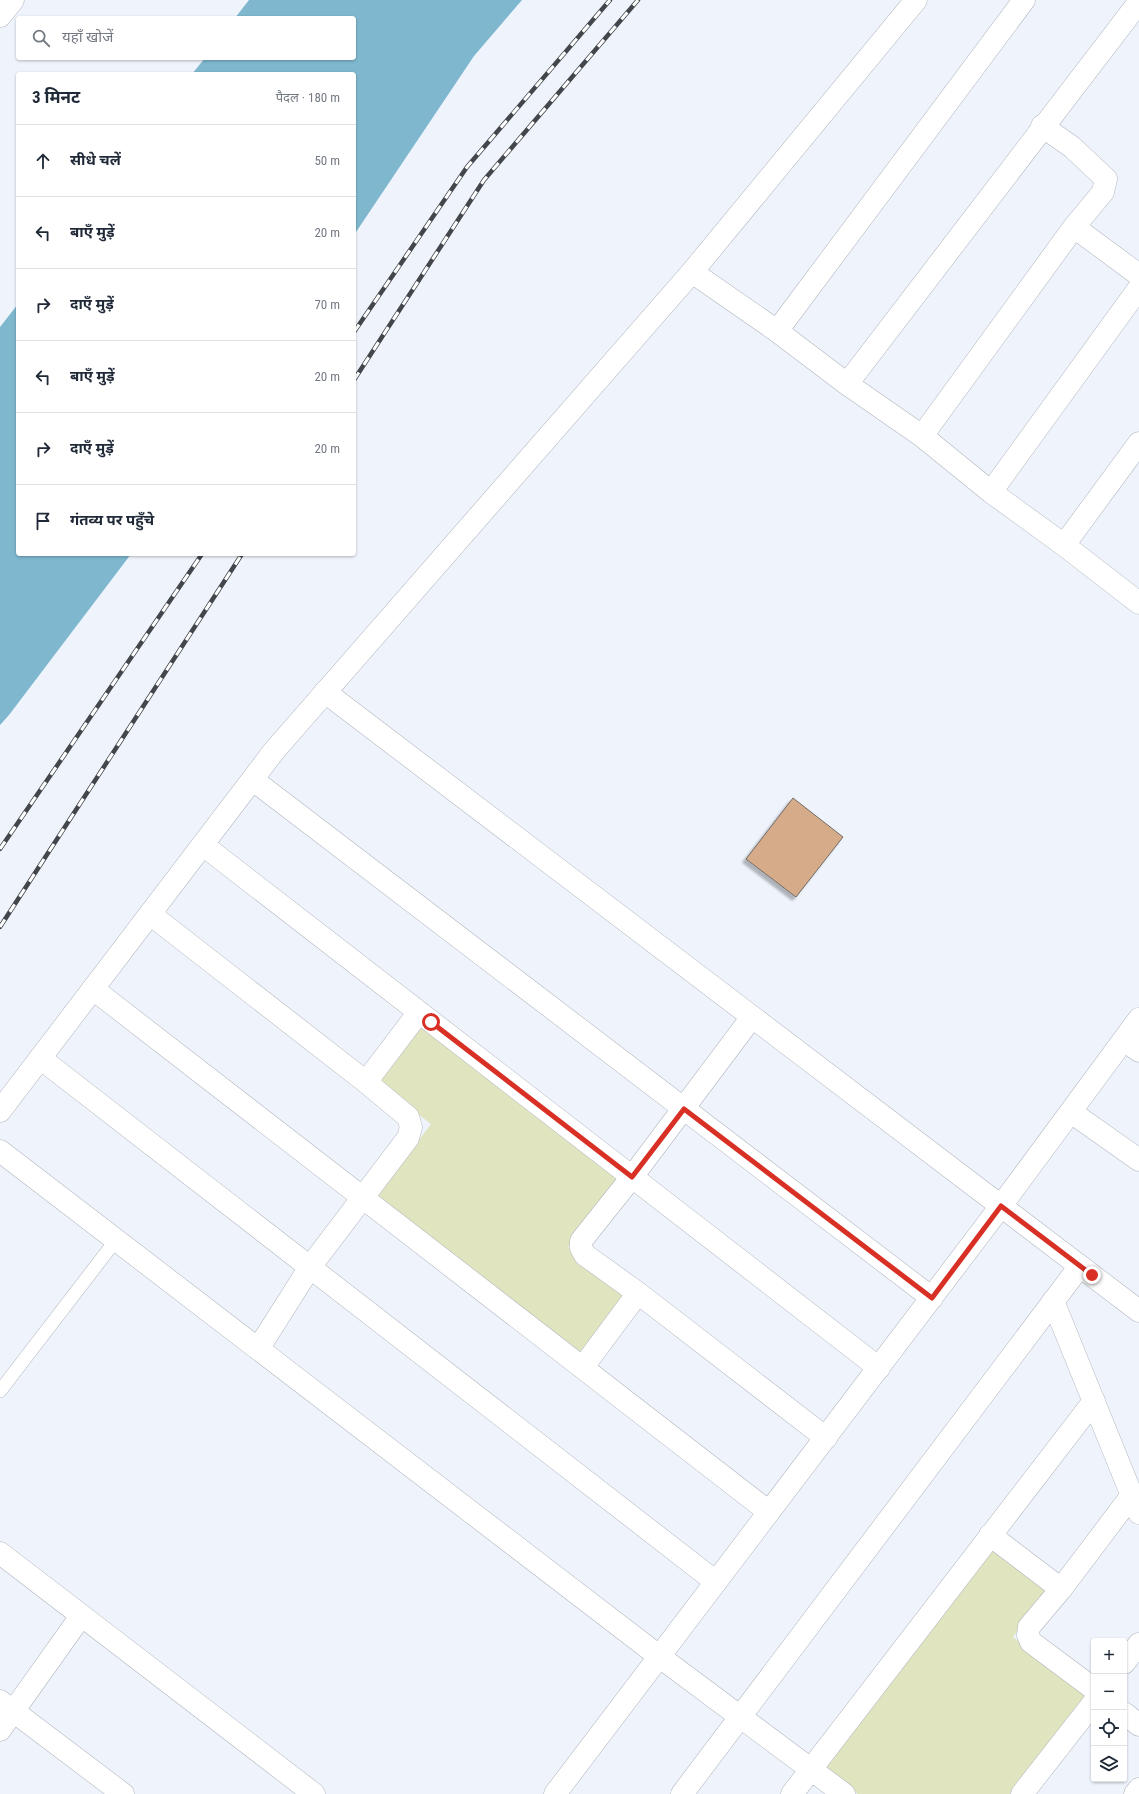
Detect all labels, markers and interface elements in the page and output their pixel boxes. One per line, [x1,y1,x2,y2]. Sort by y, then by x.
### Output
search box [16,16,356,60]
icon: search [30,27,52,49]
text: यहाँ खोजें [62,28,113,46]
text: 3 मिनट [32,87,80,107]
text: पैदल · 180 m [276,90,340,105]
icon: ahead [32,150,54,172]
text: सीधे चलें [70,151,121,169]
text: 50 m [314,153,340,168]
icon: left [32,222,54,244]
text: बाएँ मुड़ें [70,223,115,241]
text: 20 m [314,225,340,240]
icon: right [32,294,54,316]
text: दाएँ मुड़ें [70,295,114,313]
text: 70 m [314,297,340,312]
icon: left [32,366,54,388]
text: बाएँ मुड़ें [70,367,115,385]
text: 20 m [314,369,340,384]
icon: right [32,438,54,460]
text: दाएँ मुड़ें [70,439,114,457]
text: 20 m [314,441,340,456]
icon: arrive [32,510,54,532]
text: गंतव्य पर पहुँचे [70,511,154,529]
route start [422,1013,440,1031]
route end [1083,1266,1101,1284]
map controls [1091,1638,1127,1782]
button: + [1091,1638,1127,1674]
button: − [1091,1674,1127,1710]
button: locate [1091,1710,1127,1746]
button: layers [1091,1746,1127,1782]

